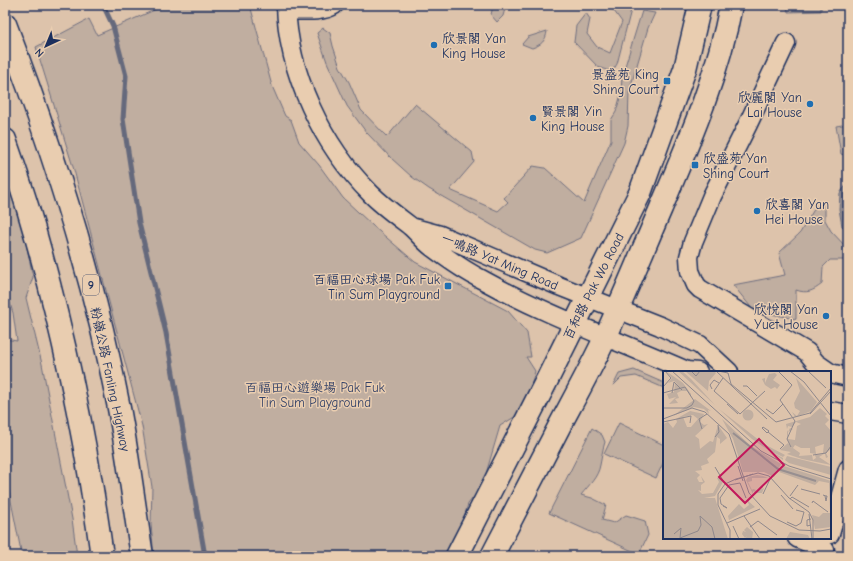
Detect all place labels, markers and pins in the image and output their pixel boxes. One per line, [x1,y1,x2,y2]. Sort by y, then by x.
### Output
place label: 欣景閣 Yan King House [442,31,506,61]
marker: 欣景閣 Yan King House [429,40,439,50]
place label: 景盛苑 King Shing Court [591,67,660,97]
marker: 景盛苑 King Shing Court [662,76,672,86]
place label: 欣麗閣 Yan Lai House [738,90,802,120]
marker: 欣麗閣 Yan Lai House [805,99,815,109]
place label: 賢景閣 Yin King House [541,104,605,134]
marker: 賢景閣 Yin King House [528,113,538,123]
place label: 欣盛苑 Yan Shing Court [703,151,770,181]
marker: 欣盛苑 Yan Shing Court [690,160,700,170]
place label: 欣喜閣 Yan Hei House [765,197,829,227]
marker: 欣喜閣 Yan Hei House [752,206,762,216]
place label: 百福田心球場 Pak Fuk Tin Sum Playground [313,272,441,302]
marker: 百福田心球場 Pak Fuk Tin Sum Playground [443,281,453,291]
place label: 欣悅閣 Yan Yuet House [754,302,818,332]
marker: 欣悅閣 Yan Yuet House [821,311,831,321]

